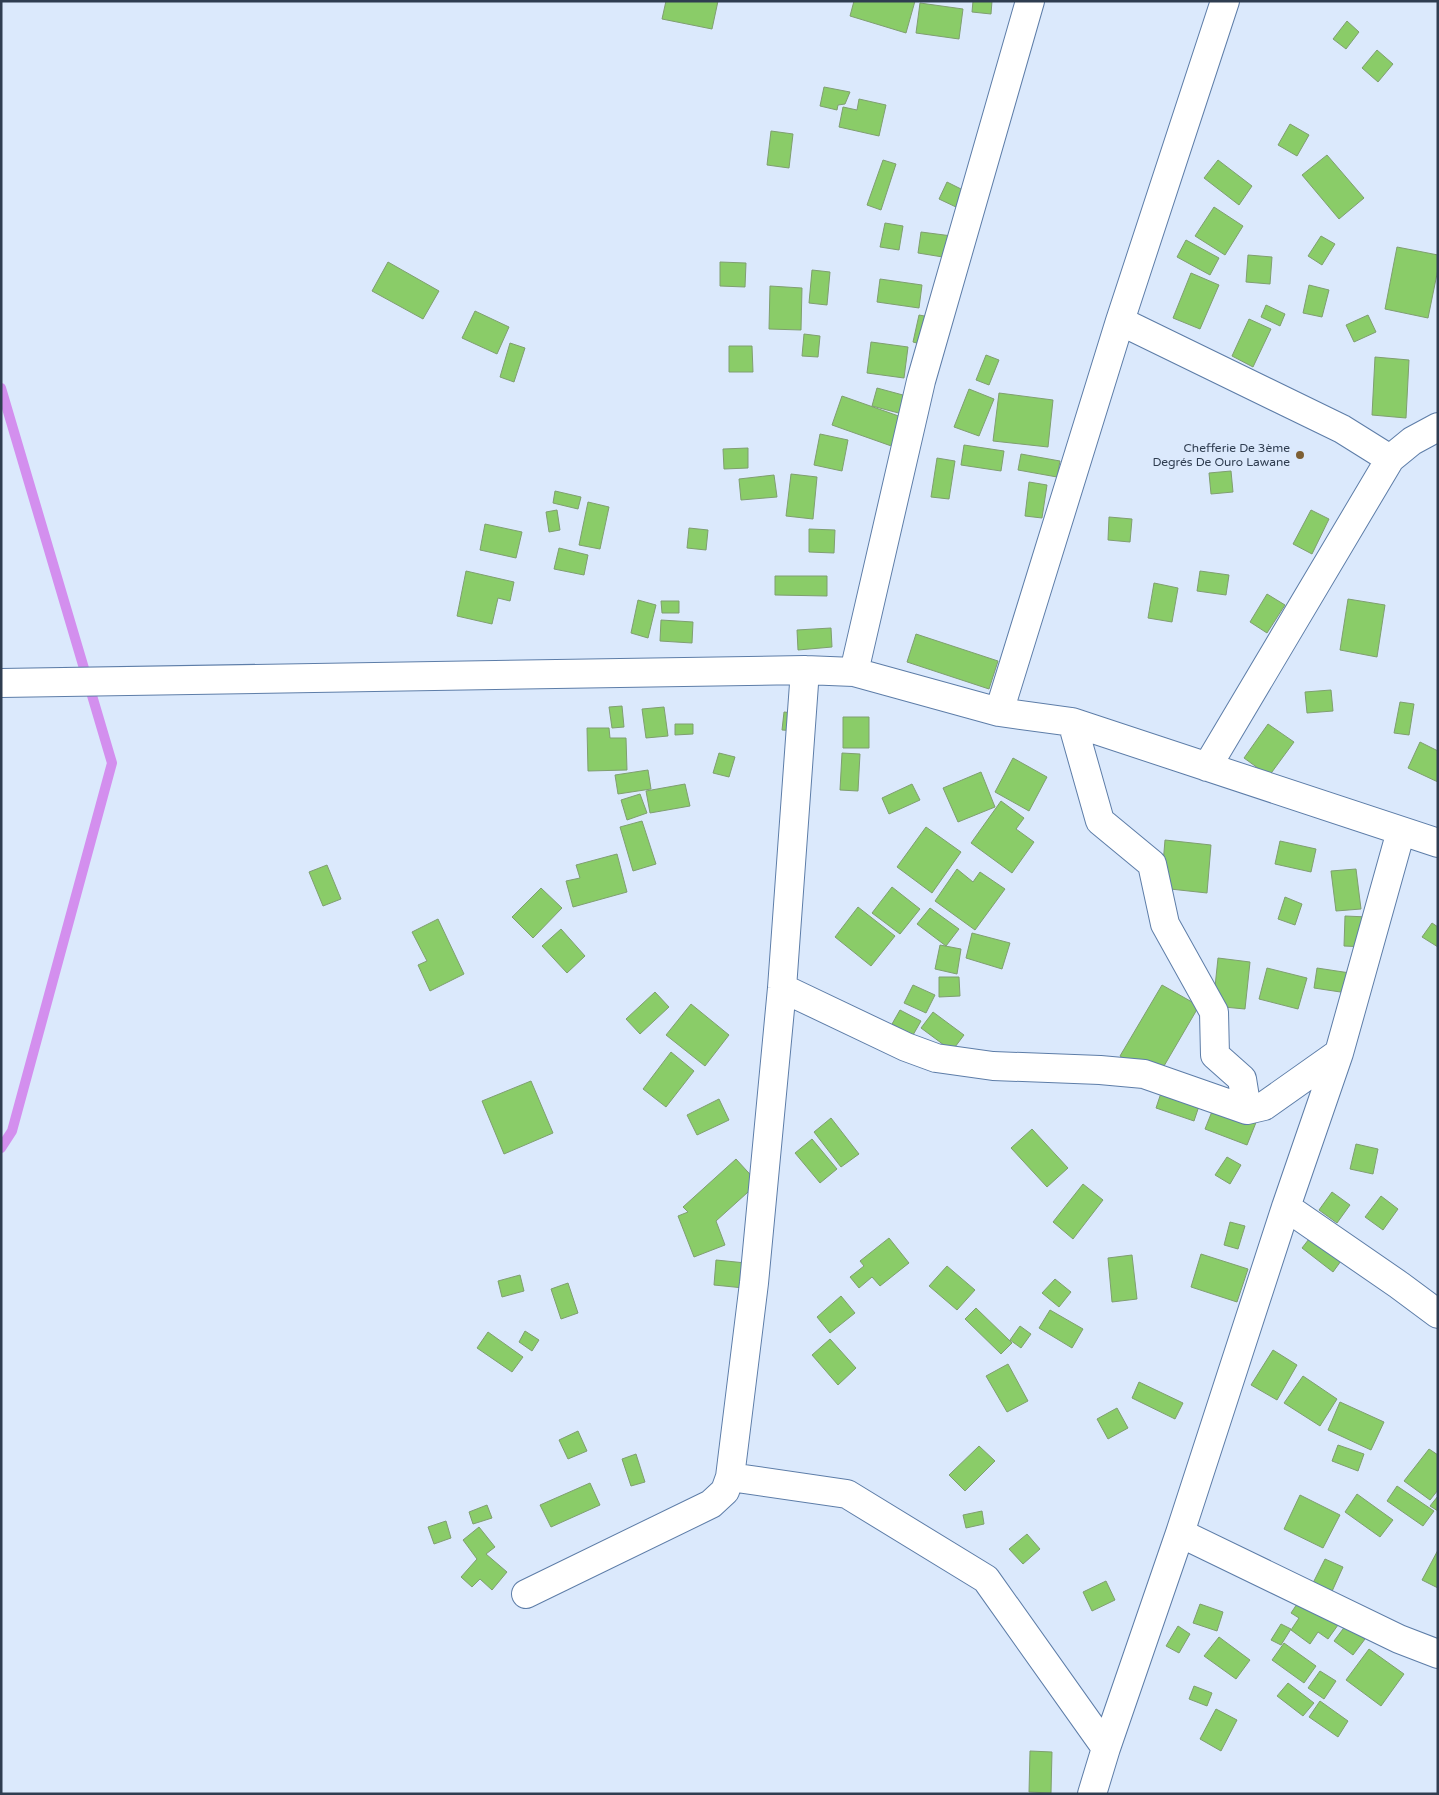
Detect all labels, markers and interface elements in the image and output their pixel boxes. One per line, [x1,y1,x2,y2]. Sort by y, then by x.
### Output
place label: Chefferie De 3ème Degrés De Ouro Lawane [1152,441,1290,469]
marker: Chefferie De 3ème Degrés De Ouro Lawane [1294,449,1306,461]

